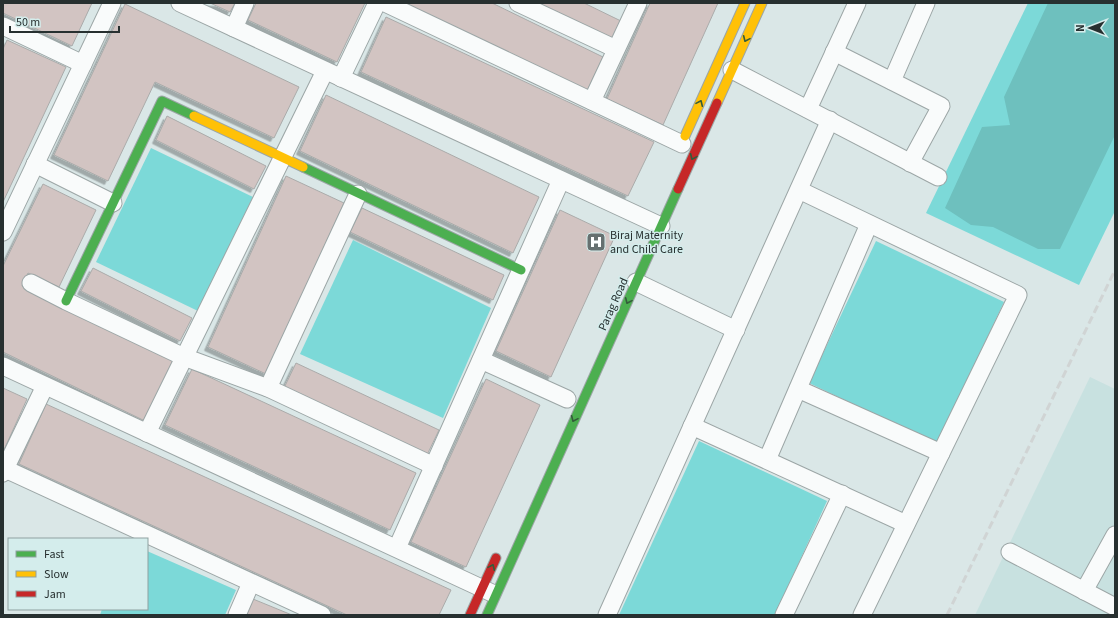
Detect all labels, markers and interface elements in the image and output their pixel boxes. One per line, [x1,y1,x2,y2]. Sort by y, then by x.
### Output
scale bar [10,8,119,34]
north arrow [1070,8,1110,48]
text: 50 m [16,14,40,31]
text: N [1073,24,1088,32]
one-way arrow [743,34,751,42]
one-way arrow [695,100,703,108]
one-way arrow [690,153,698,160]
place label: Biraj Maternity and Child Care [610,227,683,258]
hospital icon: Biraj Maternity and Child Care [585,231,607,253]
street label: Parag Road [594,275,633,333]
one-way arrow [624,297,632,304]
one-way arrow [571,415,579,423]
legend [8,538,148,610]
text: Fast [44,546,64,563]
one-way arrow [487,563,495,571]
text: Slow [44,566,69,583]
text: Jam [44,586,66,603]

